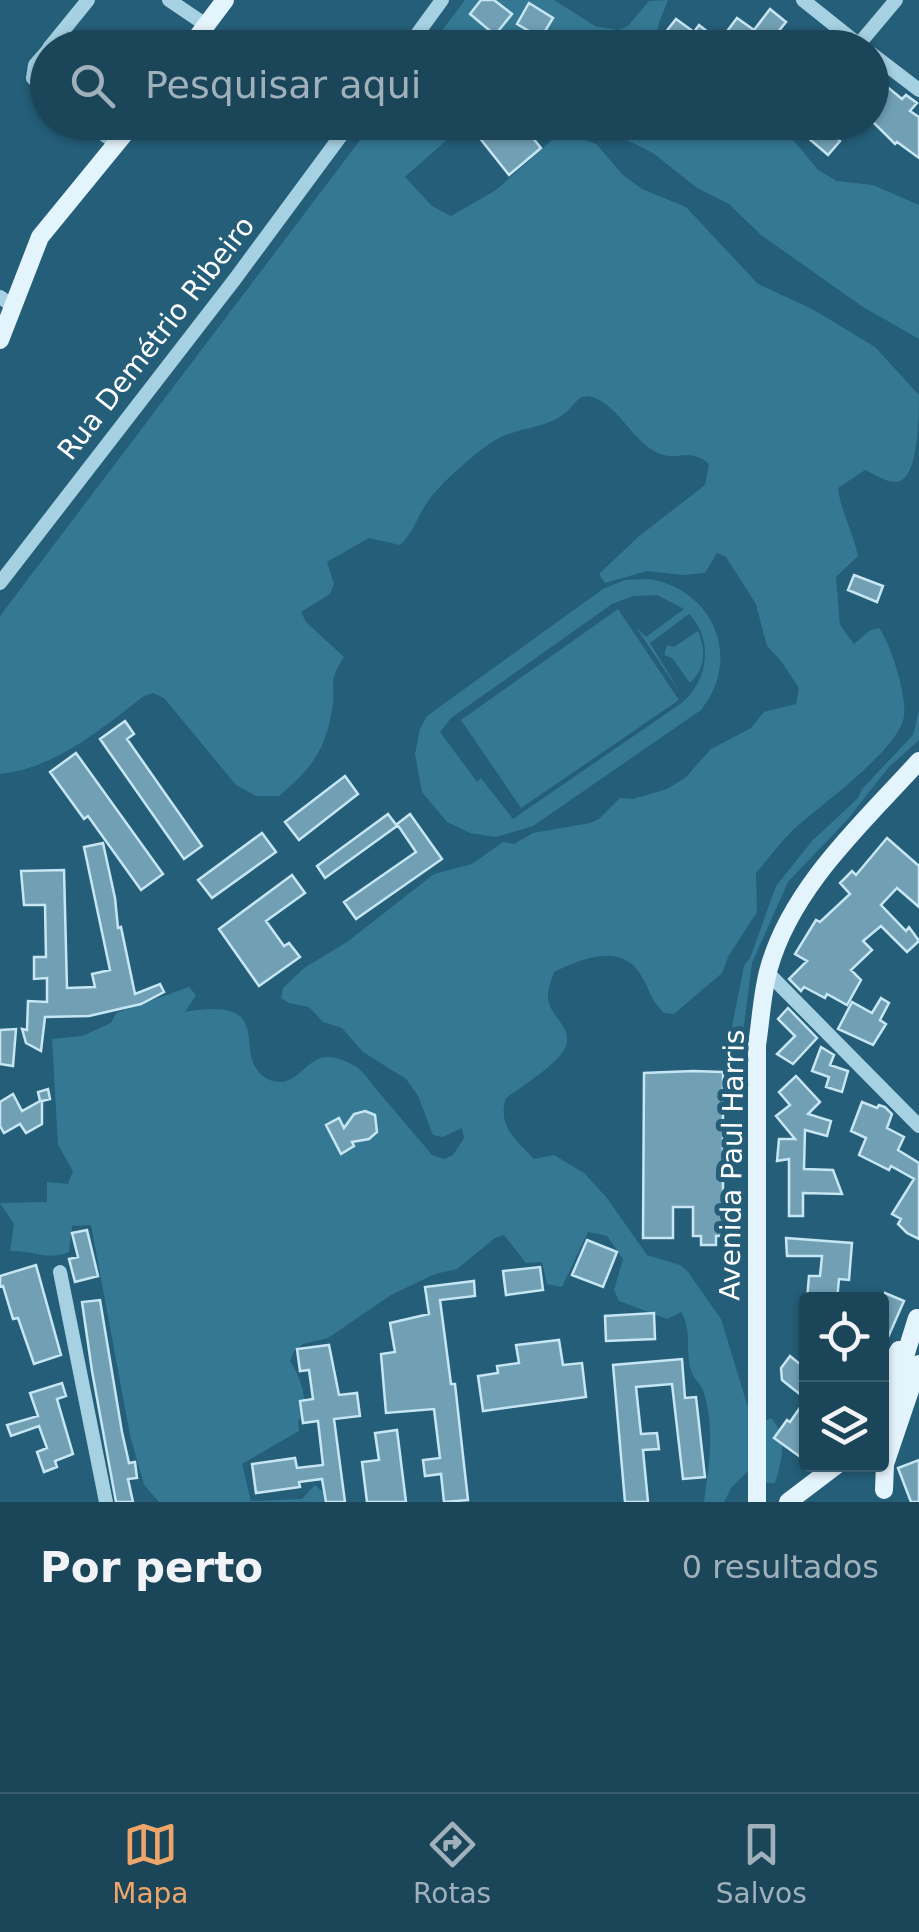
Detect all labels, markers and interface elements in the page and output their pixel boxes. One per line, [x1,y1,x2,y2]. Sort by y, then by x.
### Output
search box [30,30,889,140]
icon: search [65,58,120,113]
text: Pesquisar aqui [145,63,421,107]
street label: Rua Demétrio Ribeiro [51,210,261,466]
street label: Avenida Paul Harris [713,1029,751,1301]
map controls [799,1292,889,1472]
button: locate [799,1292,889,1382]
button: layers [799,1382,889,1472]
text: Por perto [40,1543,263,1592]
text: 0 resultados [682,1548,879,1586]
tab: Mapa [112,1817,189,1910]
tab: Rotas [413,1817,491,1910]
tab: Salvos [716,1817,807,1910]

